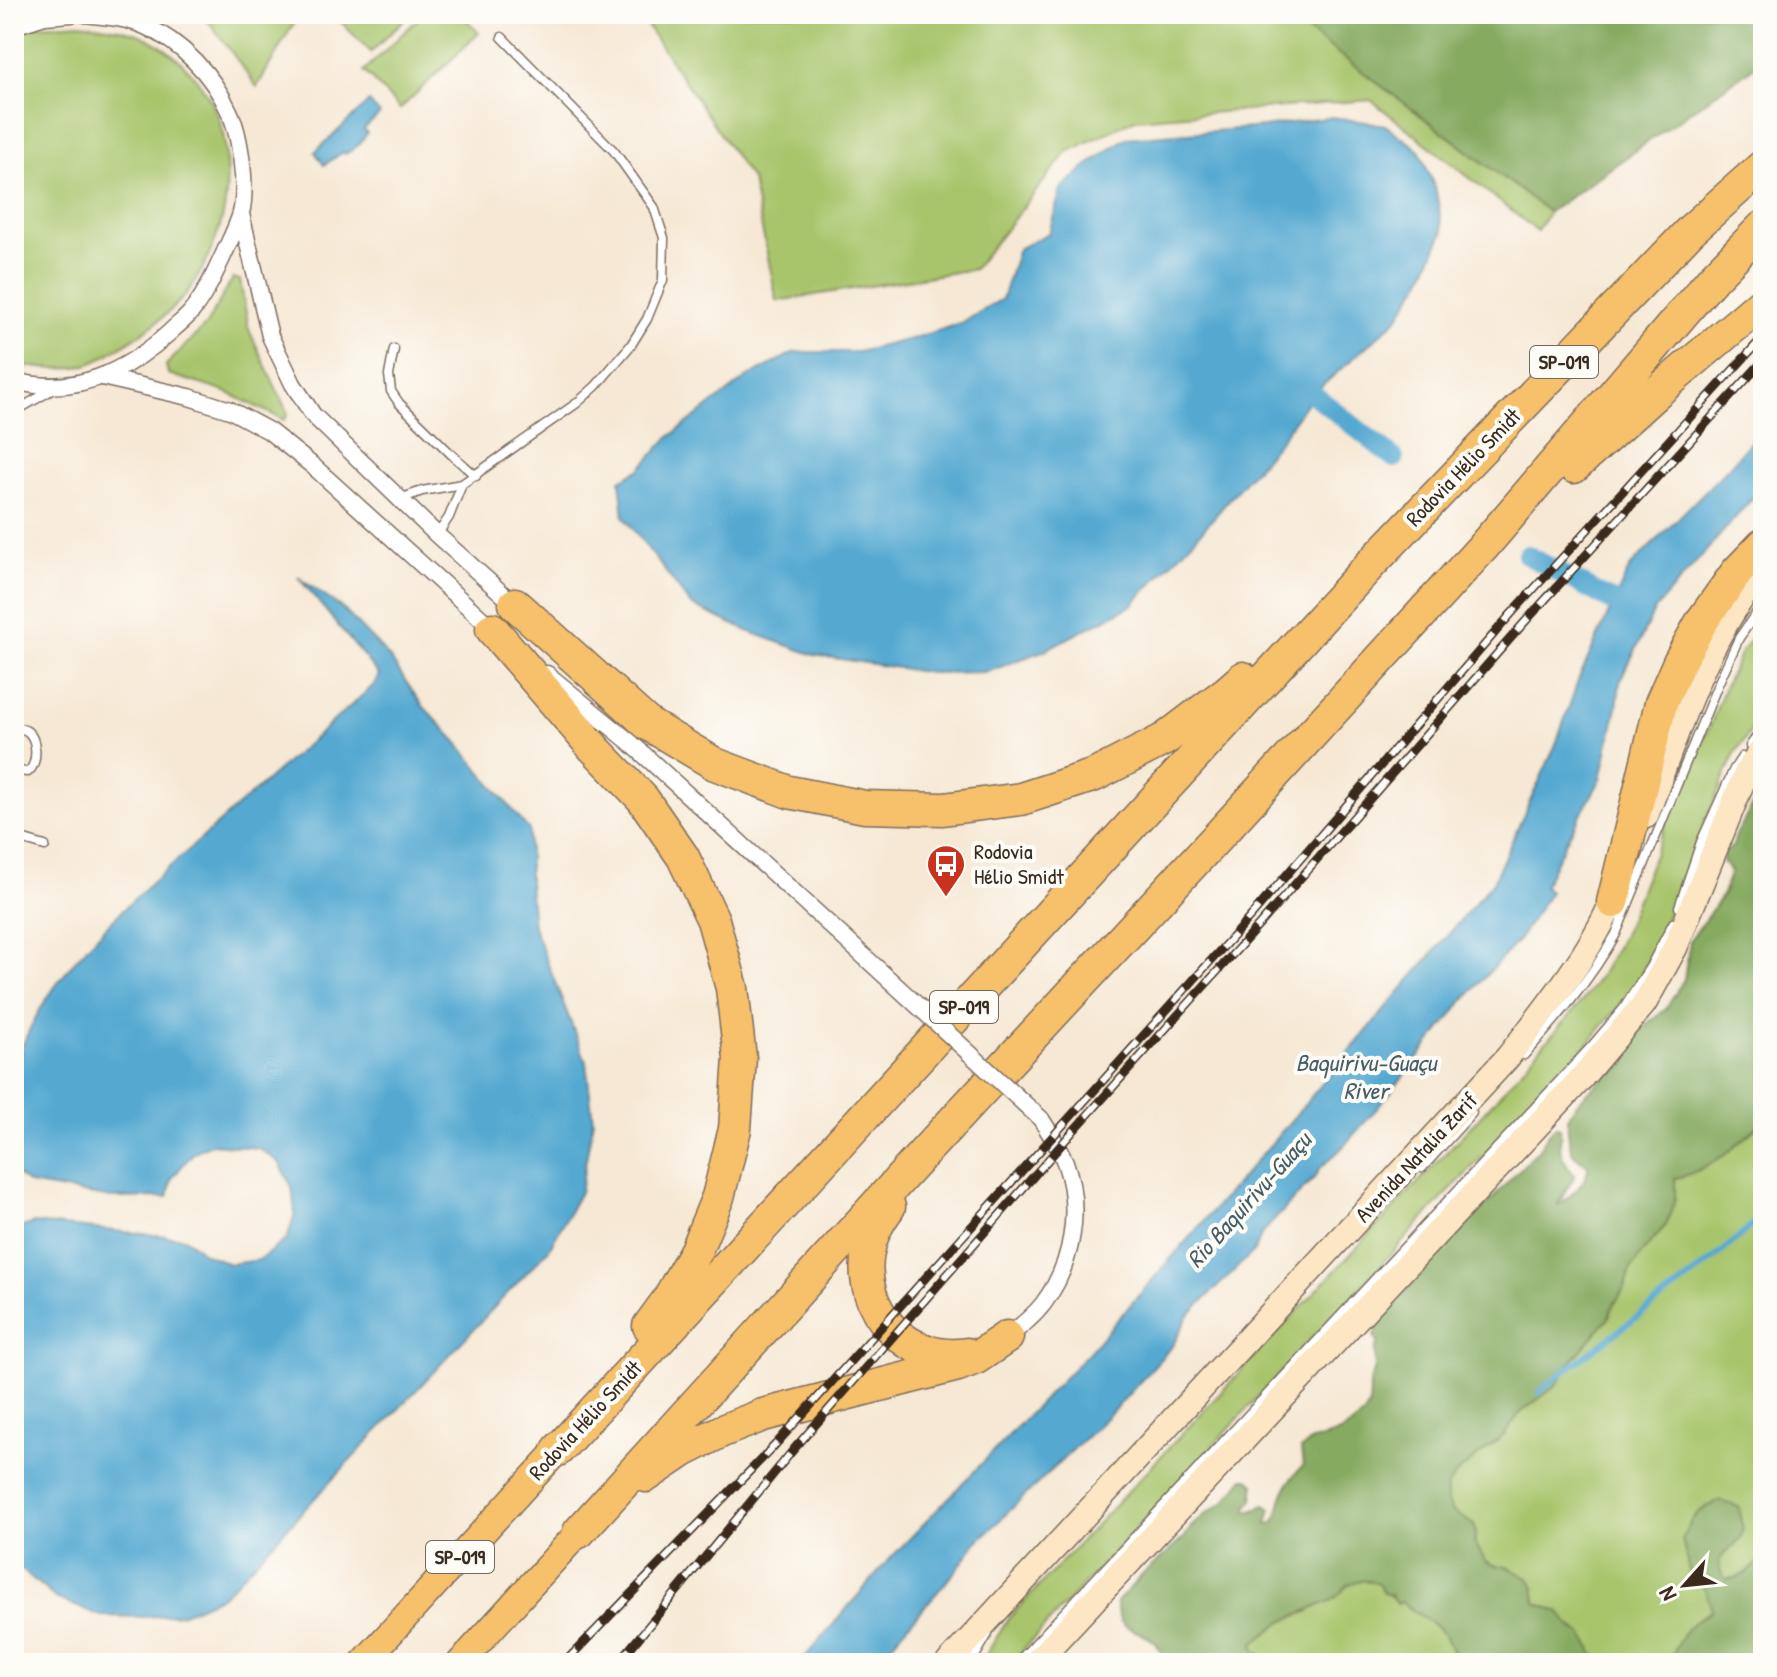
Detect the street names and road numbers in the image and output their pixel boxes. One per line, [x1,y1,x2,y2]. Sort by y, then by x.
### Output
road number: SP-019 [1530,346,1598,378]
street label: Rodovia Hélio Smidt [1399,401,1527,533]
road number: SP-019 [930,991,998,1023]
street label: Avenida Natalia Zarif [1348,1085,1484,1228]
street label: Rodovia Hélio Smidt [522,1353,649,1486]
road number: SP-019 [426,1541,494,1573]

